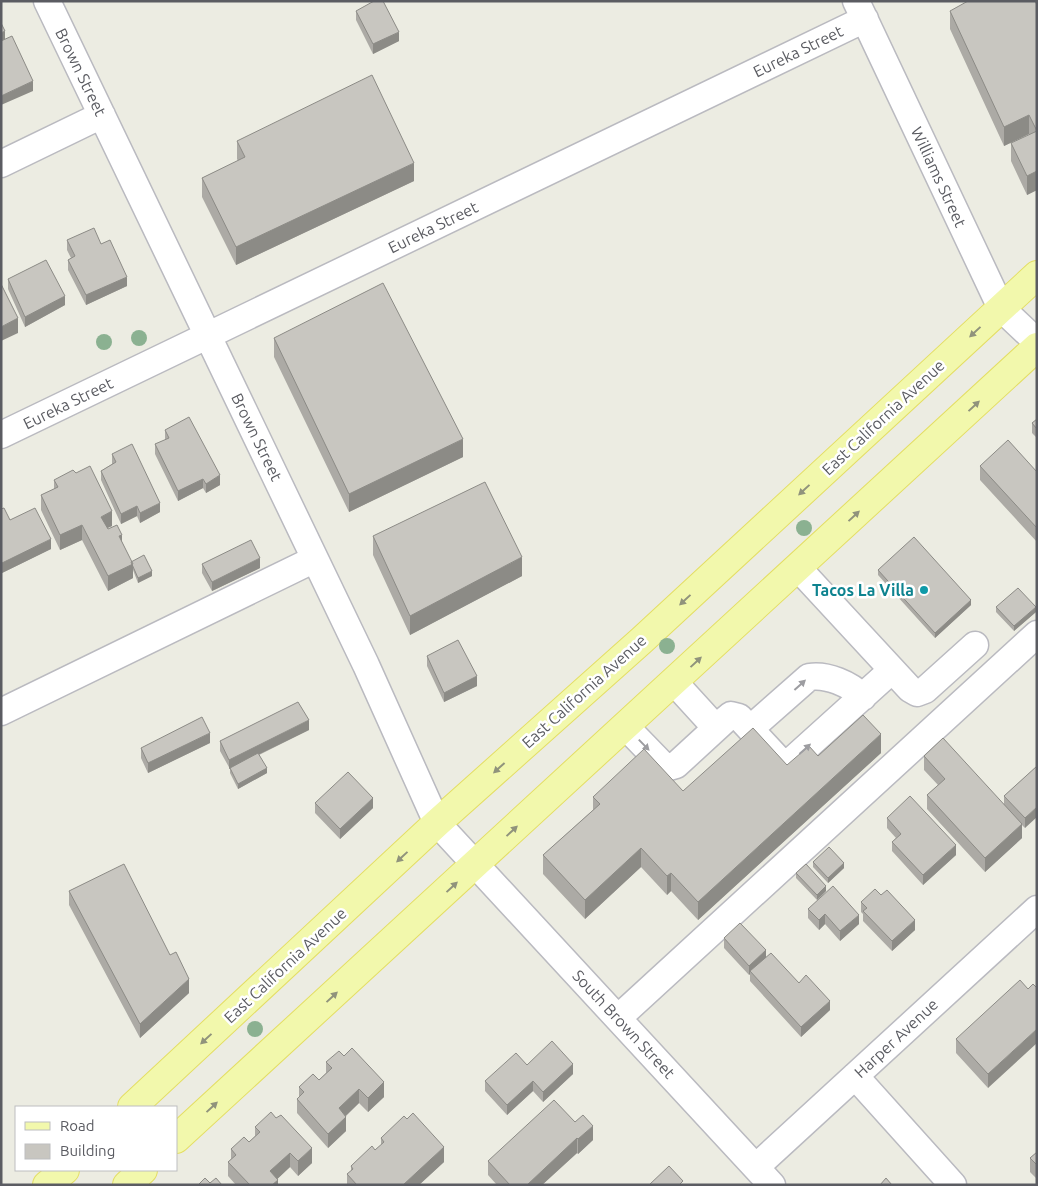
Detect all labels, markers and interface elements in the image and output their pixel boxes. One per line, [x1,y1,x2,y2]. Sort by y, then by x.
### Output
street label: Eureka Street [750,21,846,80]
street label: Brown Street [52,25,110,119]
street label: Williams Street [908,124,970,231]
street label: Eureka Street [385,197,481,256]
one-way arrow [970,326,982,338]
street label: East California Avenue [818,356,948,478]
street label: Eureka Street [20,373,116,432]
street label: Brown Street [228,390,286,484]
one-way arrow [967,400,979,412]
one-way arrow [799,484,811,496]
one-way arrow [848,510,860,522]
place label: Tacos La Villa [812,581,914,599]
marker: Tacos La Villa [918,584,930,596]
one-way arrow [679,594,691,606]
street label: East California Avenue [518,631,650,751]
one-way arrow [690,656,702,668]
one-way arrow [793,679,805,691]
one-way arrow [638,739,650,751]
one-way arrow [799,743,812,754]
one-way arrow [493,762,506,773]
one-way arrow [506,825,518,837]
one-way arrow [396,851,408,863]
one-way arrow [445,881,457,893]
street label: East California Avenue [220,904,350,1026]
street label: South Brown Street [569,966,679,1082]
one-way arrow [325,991,337,1003]
street label: Harper Avenue [851,995,941,1081]
one-way arrow [200,1033,212,1045]
one-way arrow [206,1101,219,1112]
legend [15,1106,178,1171]
text: Road [60,1117,95,1134]
text: Building [60,1142,115,1159]

